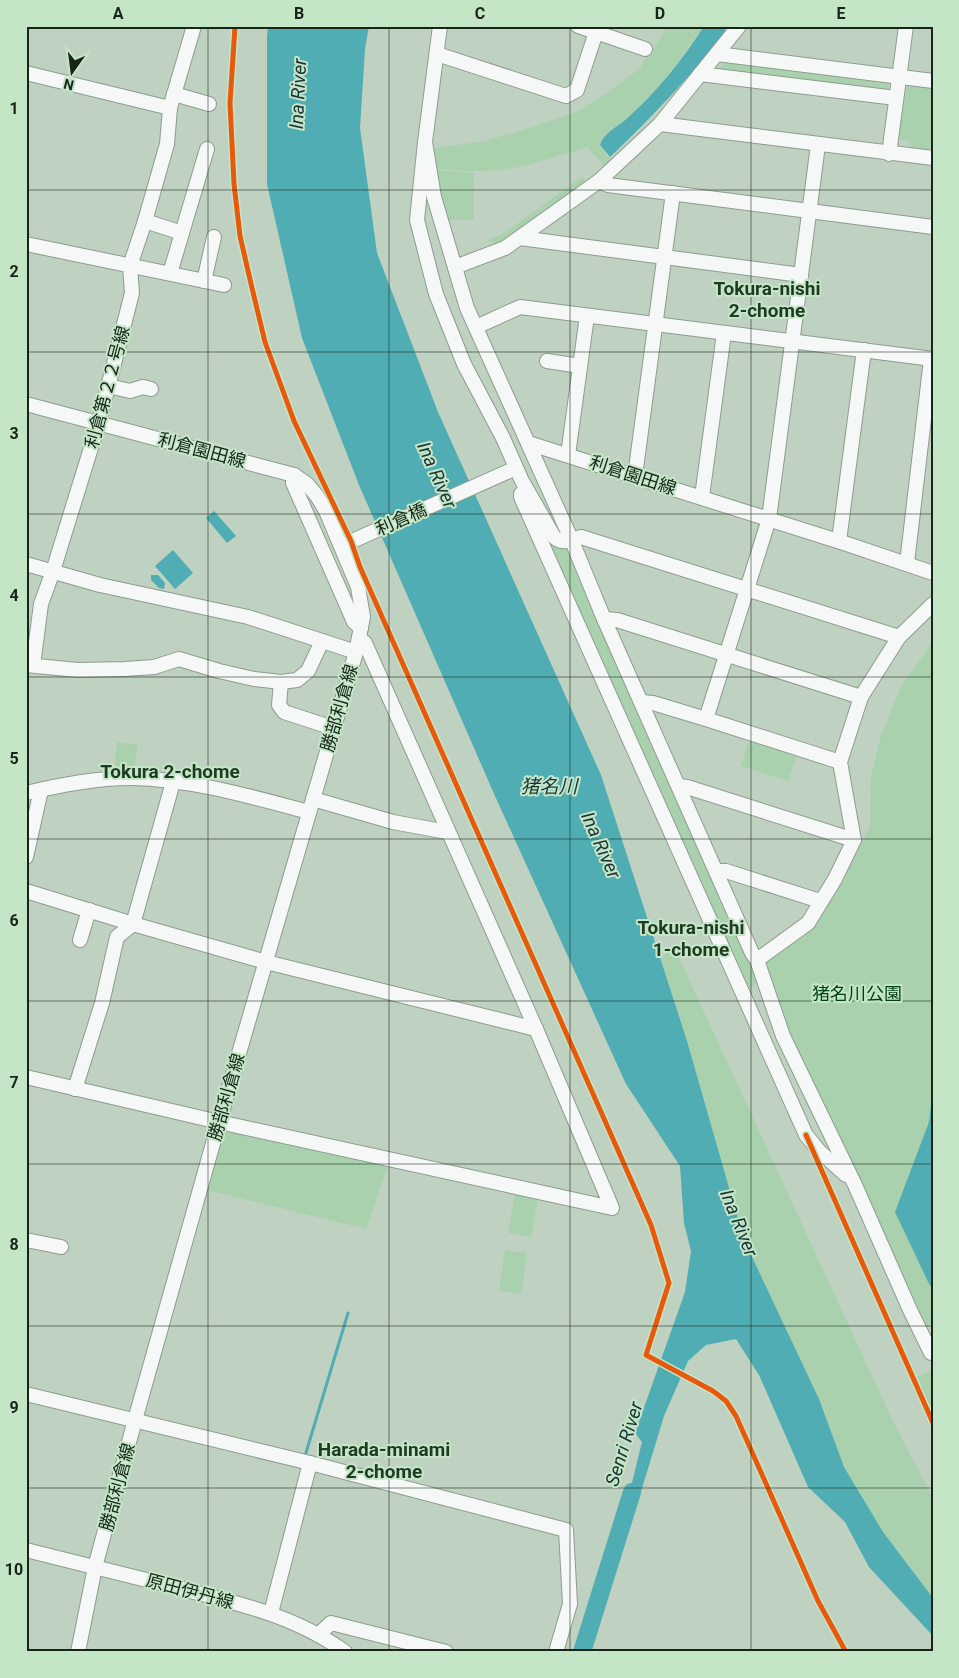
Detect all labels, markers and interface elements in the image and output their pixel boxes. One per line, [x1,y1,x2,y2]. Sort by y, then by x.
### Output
text: A [113,4,124,23]
text: B [294,4,304,23]
text: C [475,4,485,23]
text: D [655,4,665,23]
text: E [837,4,846,23]
north arrow [48,48,98,98]
water label: Ina River [285,57,311,130]
text: N [62,76,76,94]
text: 1 [9,99,19,118]
text: 2 [9,262,19,281]
district label: Tokura-nishi 2-chome [713,277,821,322]
street label: 利倉第２２号線 [81,323,133,451]
text: 3 [9,424,19,443]
street label: 利倉園田線 [156,428,248,472]
water label: Ina River [412,438,462,513]
street label: 利倉園田線 [587,451,679,499]
street label: 利倉橋 [372,498,430,540]
text: 4 [9,586,19,605]
street label: 勝部利倉線 [317,662,361,754]
text: 5 [9,749,19,768]
district label: Tokura 2-chome [100,760,240,783]
water label: 猪名川 [520,775,579,798]
water label: Ina River [576,808,626,883]
text: 6 [9,911,19,930]
district label: Tokura-nishi 1-chome [637,916,745,961]
park label: 猪名川公園 [812,983,902,1004]
street label: 勝部利倉線 [204,1051,248,1143]
text: 7 [9,1073,19,1092]
water label: Ina River [715,1186,763,1261]
text: 8 [9,1235,19,1254]
text: 9 [9,1398,19,1417]
water label: Senri River [600,1398,648,1489]
district label: Harada-minami 2-chome [318,1438,450,1483]
street label: 勝部利倉線 [95,1441,139,1533]
text: 10 [5,1560,23,1579]
street label: 原田伊丹線 [144,1569,236,1613]

